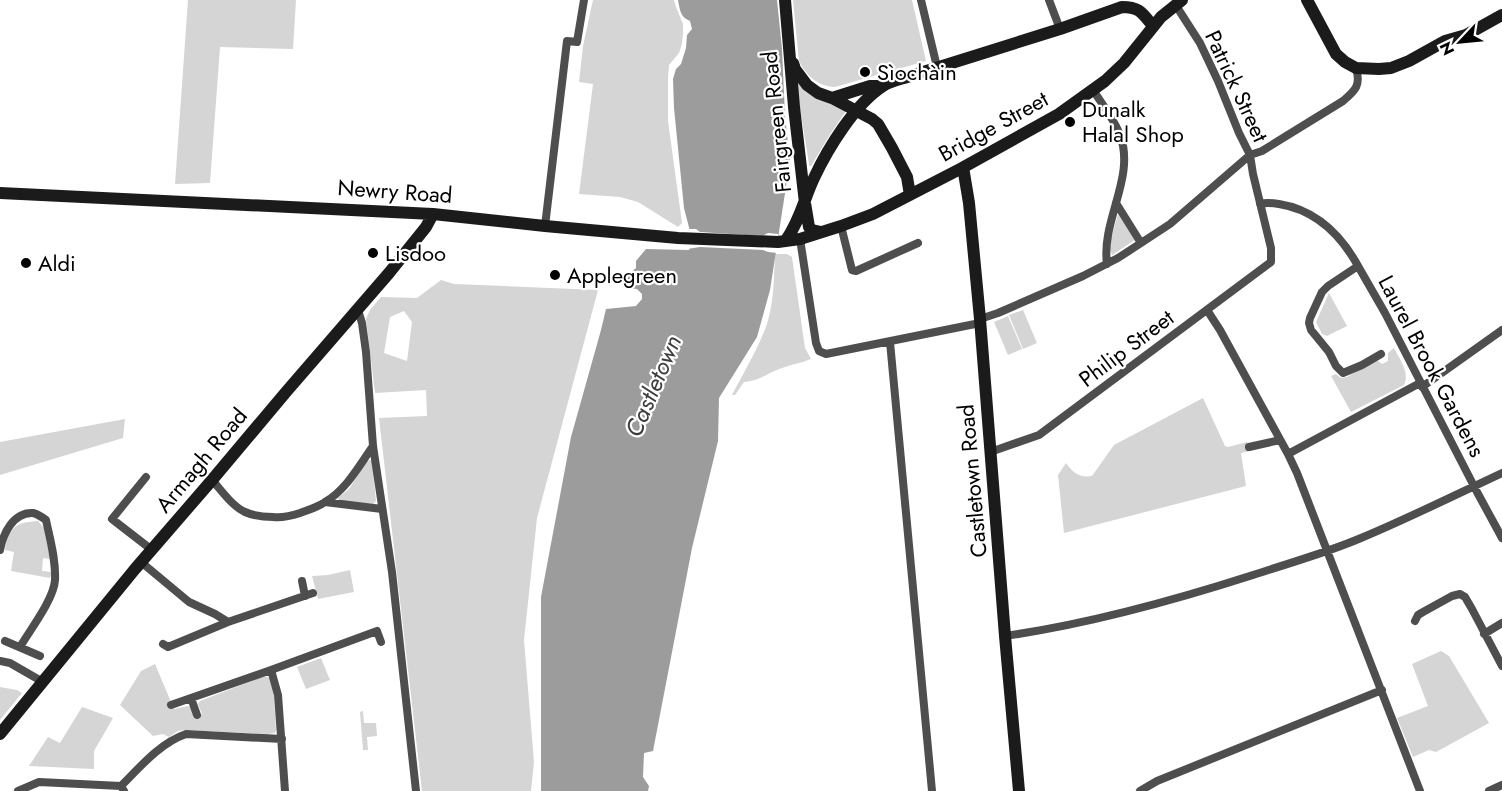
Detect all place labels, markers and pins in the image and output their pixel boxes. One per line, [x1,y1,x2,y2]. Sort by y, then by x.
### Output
place label: Sìochàin [877,56,957,88]
marker: Sìochàin [858,65,872,79]
place label: Dunalk Halal Shop [1082,93,1184,150]
marker: Dunalk Halal Shop [1063,115,1077,129]
place label: Lisdoo [385,237,446,269]
marker: Lisdoo [366,246,380,260]
place label: Aldi [38,247,76,279]
marker: Aldi [19,256,33,270]
place label: Applegreen [567,259,677,291]
marker: Applegreen [548,268,562,282]

